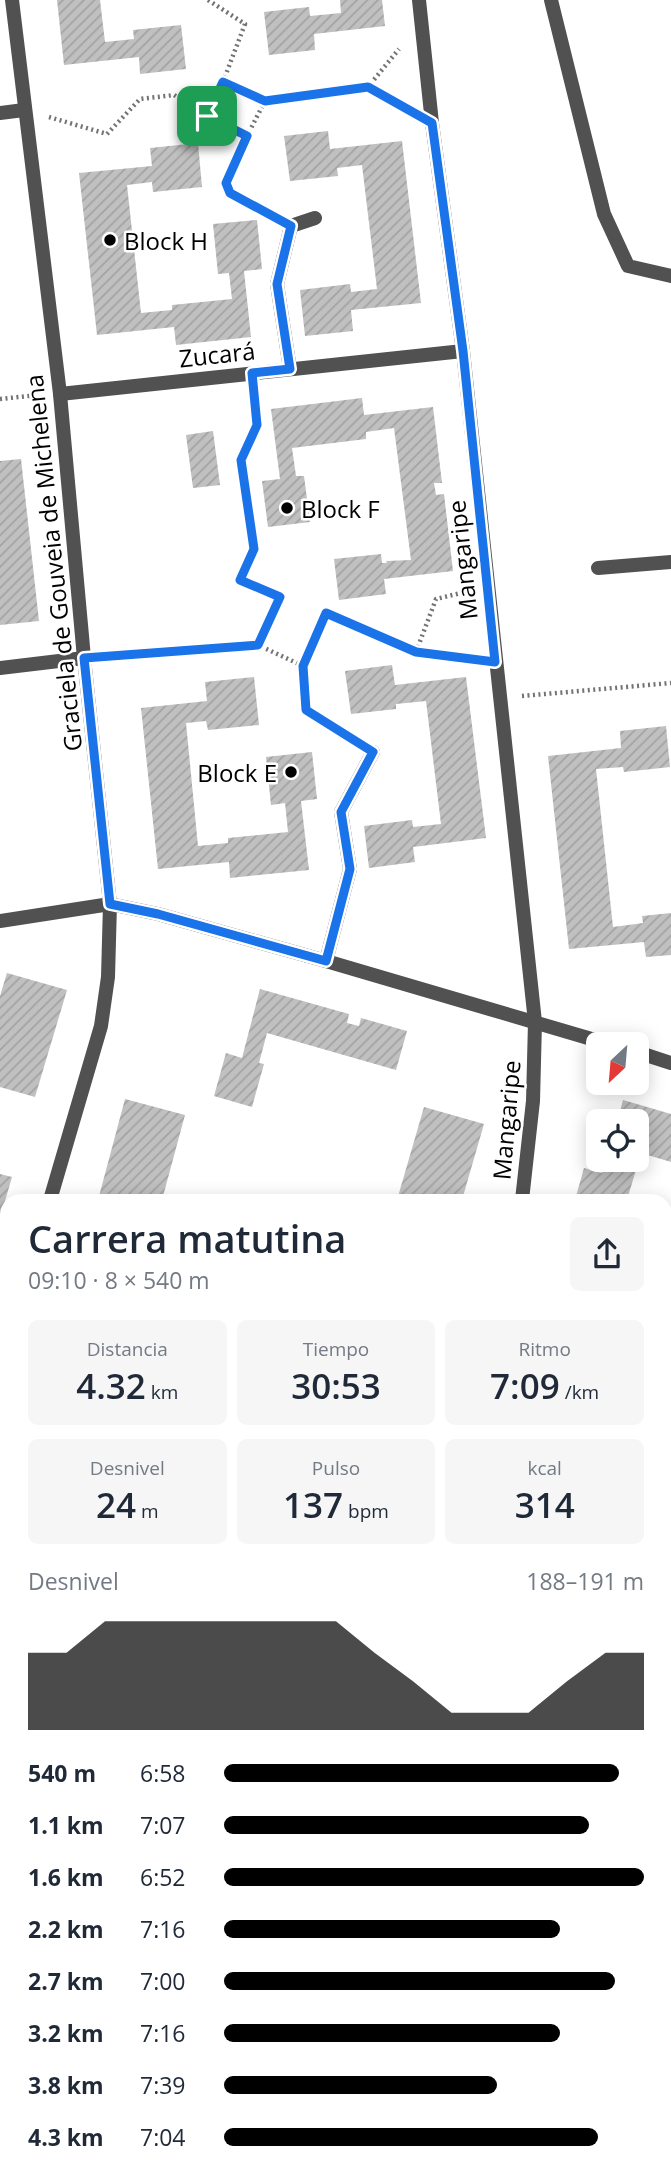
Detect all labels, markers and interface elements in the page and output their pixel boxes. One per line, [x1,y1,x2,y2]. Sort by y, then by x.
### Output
pin [177,86,237,146]
icon: arrive [188,97,226,135]
place label: Block H [124,224,208,257]
marker: Block H [102,232,118,248]
street label: Zucará [177,334,257,374]
street label: Graciela de Gouveia de Michelena [17,373,89,753]
place label: Block F [301,492,380,525]
street label: Mangaripe [439,499,485,621]
marker: Block F [279,500,295,516]
place label: Block E [197,756,277,789]
marker: Block E [283,764,299,780]
north arrow [586,1032,649,1096]
map controls [586,1032,649,1172]
street label: Mangaripe [484,1059,528,1181]
button: locate [586,1109,649,1172]
text: Carrera matutina [28,1212,346,1264]
button: share [570,1217,644,1291]
text: 09:10 · 8 × 540 m [28,1264,210,1296]
text: Distancia [87,1336,168,1362]
text: Tiempo [303,1336,369,1362]
text: Ritmo [519,1336,571,1362]
text: 4.32 [76,1362,146,1409]
text: 30:53 [291,1362,381,1409]
text: 7:09 [490,1362,560,1409]
text: km [146,1379,178,1405]
text: /km [560,1379,599,1405]
text: Desnivel [90,1455,165,1481]
text: Pulso [312,1455,360,1481]
text: kcal [527,1455,562,1481]
text: 24 [96,1481,136,1528]
text: 137 [283,1481,343,1528]
text: 314 [515,1481,575,1528]
text: m [136,1498,159,1524]
text: bpm [343,1498,389,1524]
text: Desnivel [28,1565,119,1597]
text: 188–191 m [526,1565,644,1597]
text: 540 m [28,1757,96,1789]
text: 6:58 [140,1757,186,1789]
text: 1.1 km [28,1809,104,1841]
text: 7:07 [140,1809,186,1841]
text: 1.6 km [28,1861,104,1893]
text: 6:52 [140,1861,186,1893]
text: 2.2 km [28,1913,104,1945]
text: 7:16 [140,1913,186,1945]
text: 2.7 km [28,1965,104,1997]
text: 7:00 [140,1965,186,1997]
text: 3.2 km [28,2017,104,2049]
text: 7:16 [140,2017,186,2049]
text: 3.8 km [28,2069,104,2101]
text: 7:39 [140,2069,186,2101]
text: 4.3 km [28,2121,104,2153]
text: 7:04 [140,2121,186,2153]

